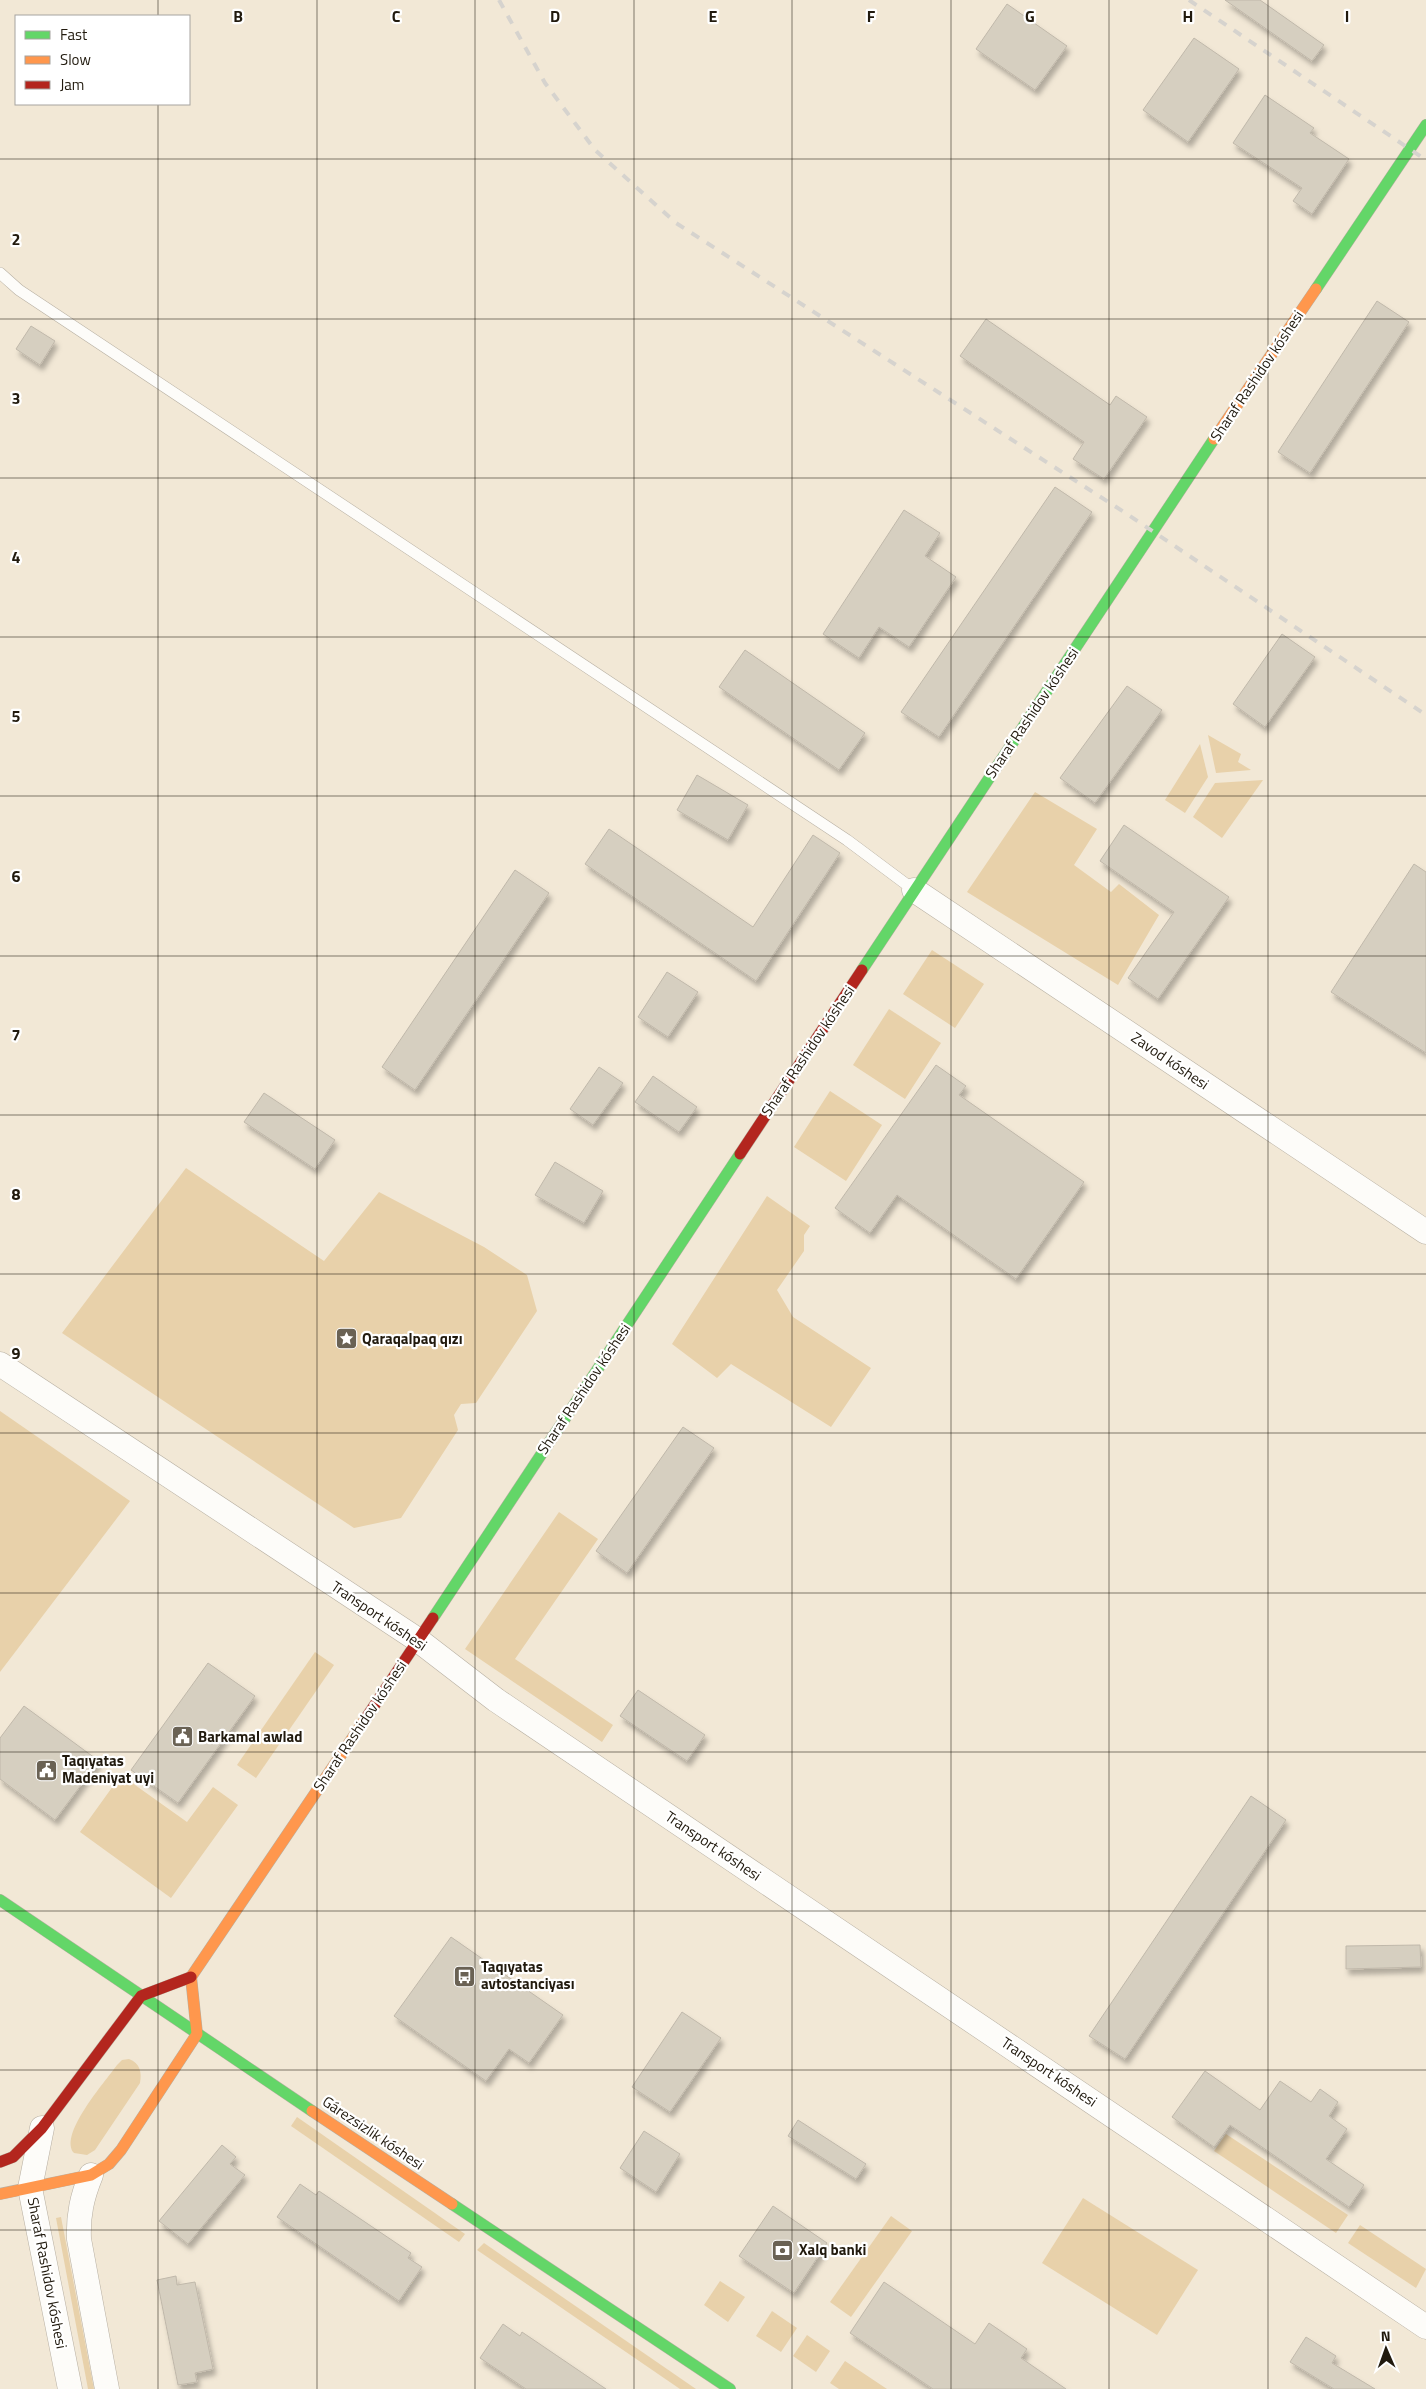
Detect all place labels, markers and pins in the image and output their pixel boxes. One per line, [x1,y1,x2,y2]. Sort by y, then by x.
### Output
place icon: Qaraqalpaq qızı [334,1327,358,1351]
place label: Qaraqalpaq qızı [362,1327,463,1350]
public building icon: Barkamal awlad [170,1725,194,1749]
place label: Barkamal awlad [198,1725,303,1748]
place label: Taqıyatas Madeniyat uyi [62,1749,154,1789]
public building icon: Taqıyatas Madeniyat uyi [34,1758,58,1782]
place label: Taqıyatas avtostanciyası [481,1955,575,1995]
bus stop icon: Taqıyatas avtostanciyası [453,1964,477,1988]
bank icon: Xalq banki [771,2238,795,2262]
place label: Xalq banki [799,2238,866,2261]

